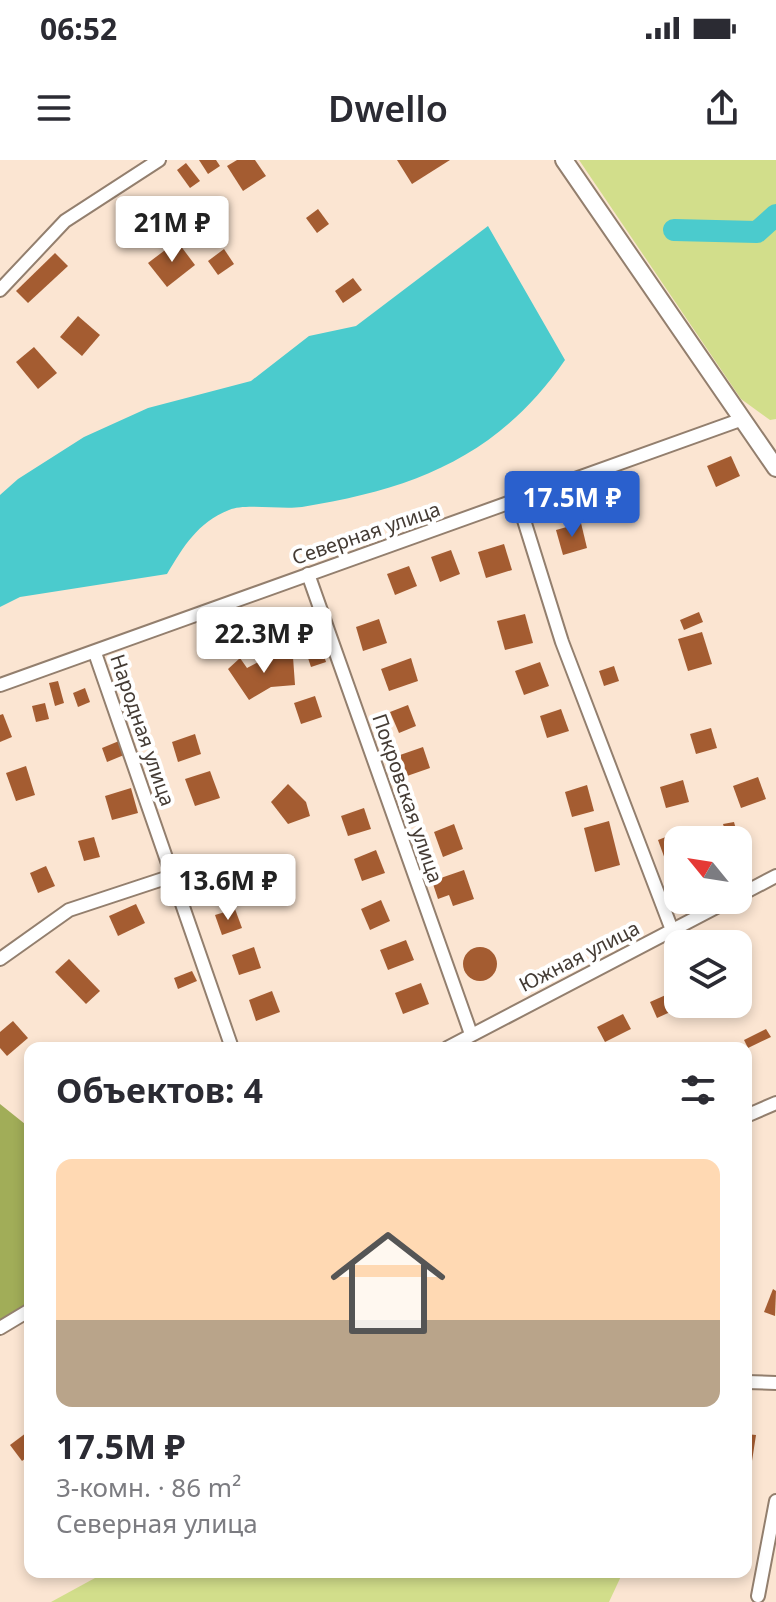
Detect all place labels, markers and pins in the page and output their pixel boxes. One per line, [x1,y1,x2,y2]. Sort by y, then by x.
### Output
pin: 21M ₽ [116,196,228,264]
pin: 17.5M ₽ [498,471,646,539]
pin: 22.3M ₽ [190,607,338,675]
pin: 13.6M ₽ [154,854,302,922]

